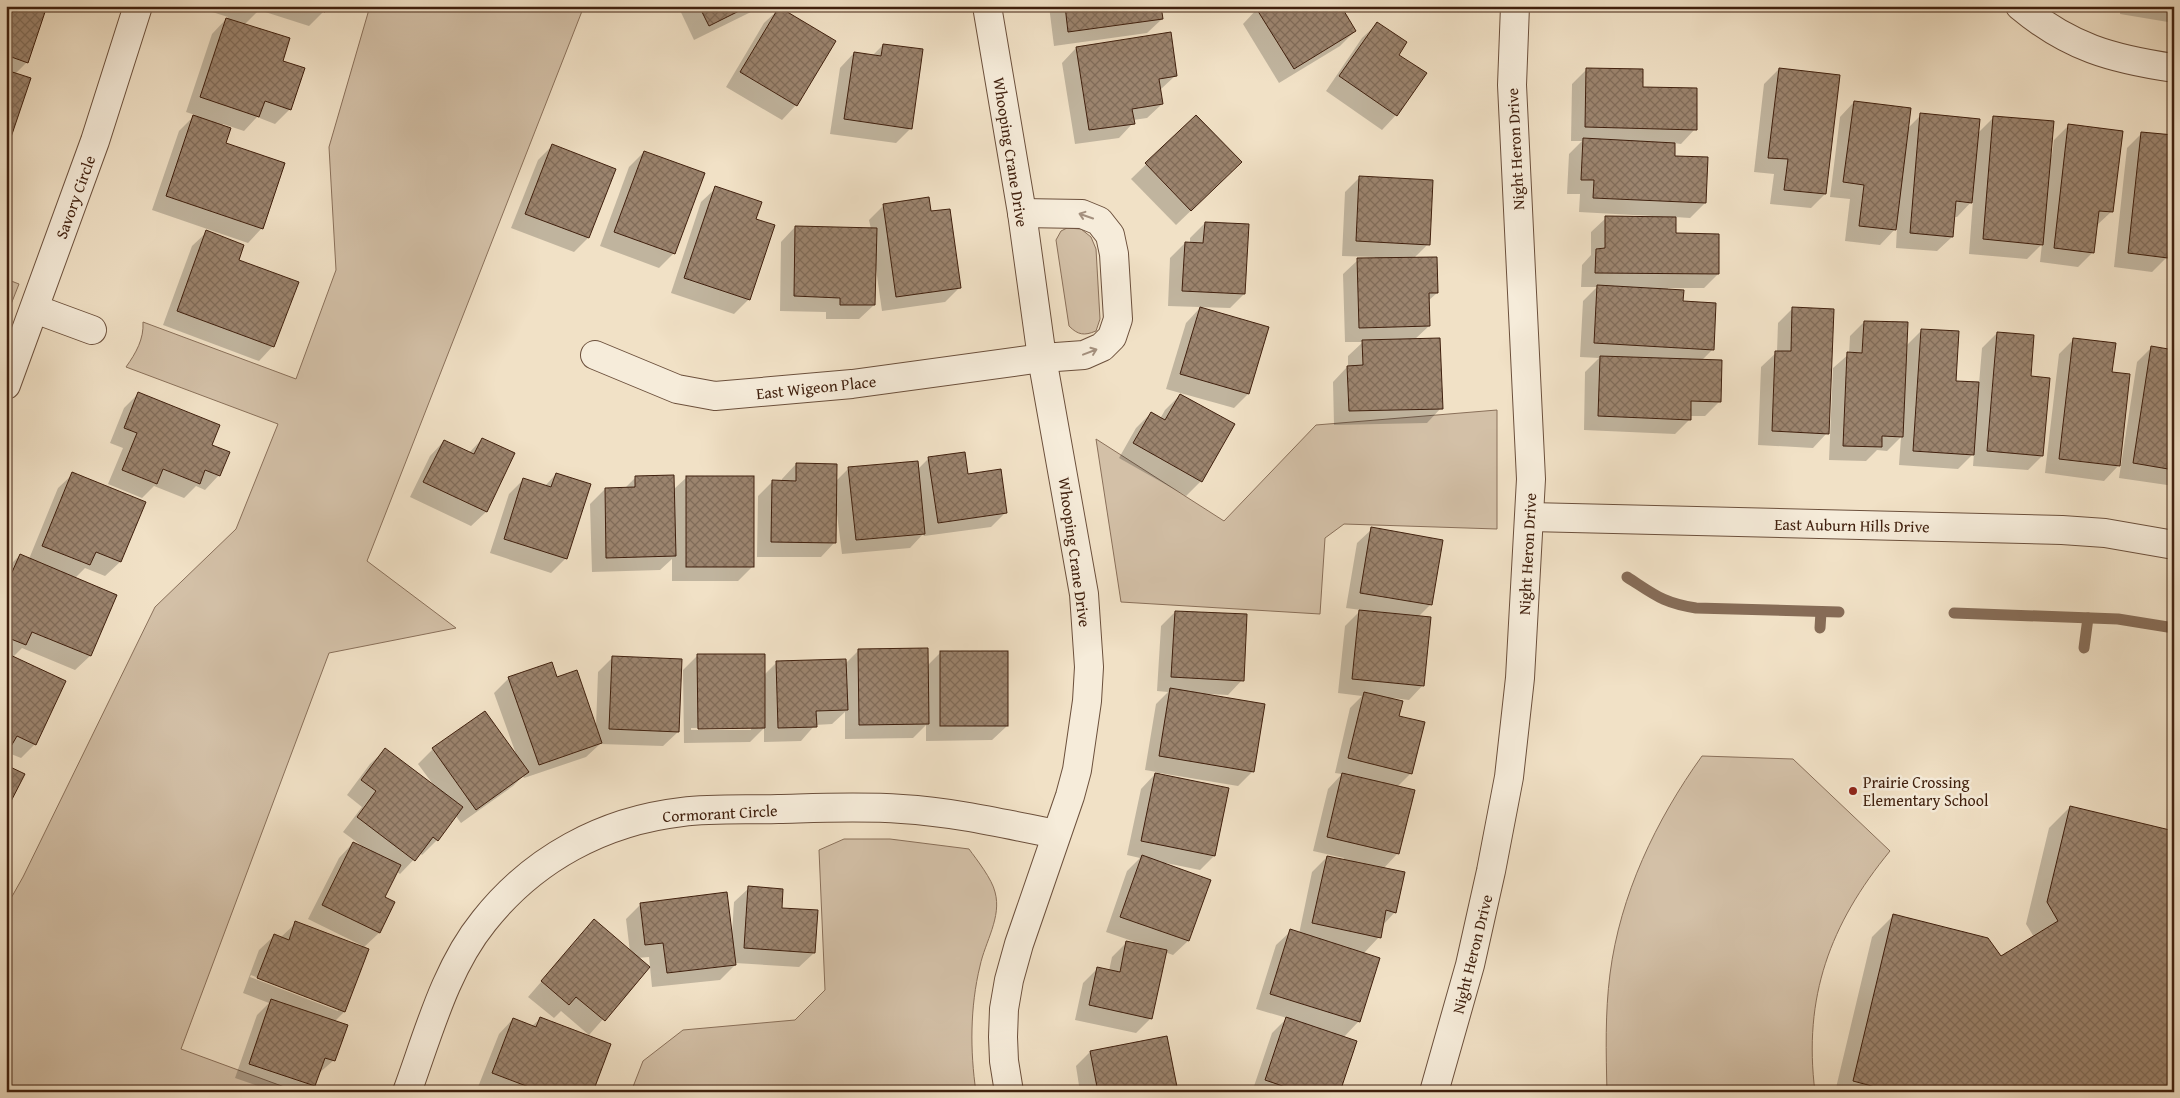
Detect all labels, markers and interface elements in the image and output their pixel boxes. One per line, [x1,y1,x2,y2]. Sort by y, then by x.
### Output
street label: Whooping Crane Drive [987,75,1035,229]
street label: Night Heron Drive [1500,87,1530,211]
street label: Savory Circle [49,152,101,242]
one-way arrow [1078,211,1094,221]
one-way arrow [1082,347,1097,356]
street label: East Wigeon Place [755,369,877,405]
street label: Whooping Crane Drive [1053,476,1097,628]
street label: Night Heron Drive [1512,492,1542,616]
street label: East Auburn Hills Drive [1774,512,1930,538]
place label: Prairie Crossing Elementary School [1863,770,1989,812]
marker: Prairie Crossing Elementary School [1847,785,1859,797]
street label: Cormorant Circle [662,798,778,828]
street label: Night Heron Drive [1446,892,1498,1016]

